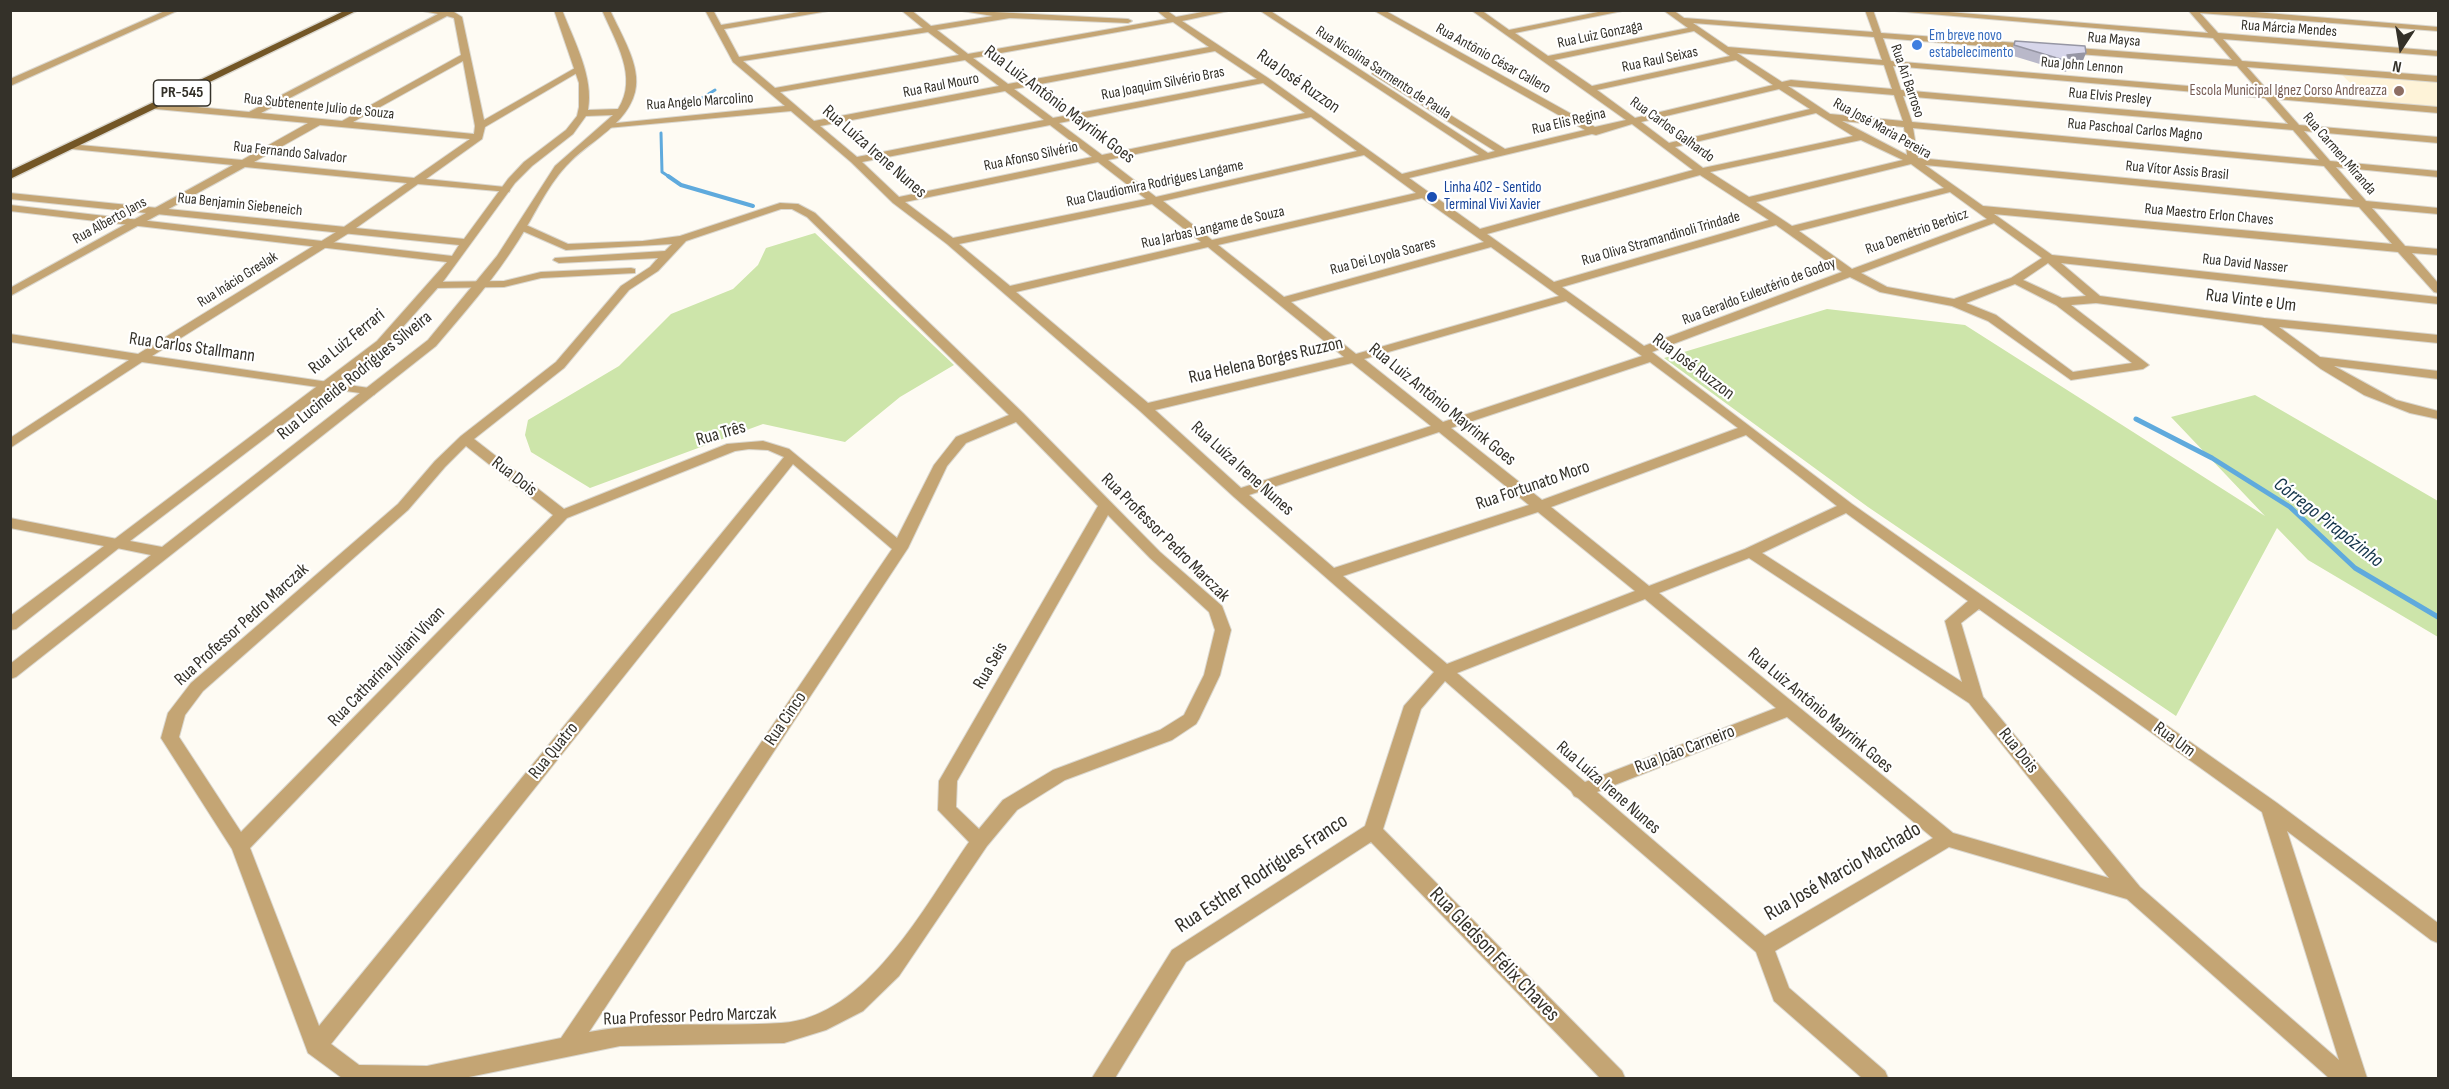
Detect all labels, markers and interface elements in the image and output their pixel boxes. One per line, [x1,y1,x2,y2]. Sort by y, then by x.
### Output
street label: Rua Luiz Gonzaga [1556,17,1644,53]
street label: Rua Márcia Mendes [2240,17,2338,41]
north arrow [2371,18,2431,78]
street label: Rua Antônio César Callero [1432,20,1554,98]
street label: Rua Nicolina Sarmento de Paula [1312,23,1454,123]
place label: Em breve novo estabelecimento [1929,27,2013,62]
street label: Rua Maysa [2087,29,2141,51]
marker: Em breve novo estabelecimento [1910,38,1924,52]
street label: Rua Luiz Antônio Mayrink Goes [979,41,1139,169]
street label: Rua Ari Barroso [1886,42,1928,120]
street label: Rua Raul Seixas [1620,43,1700,77]
street label: Rua José Ruzzon [1252,45,1344,119]
street label: Rua John Lennon [2040,53,2124,79]
text: N [2391,56,2403,76]
street label: Rua Joaquim Silvério Bras [1100,63,1226,105]
street label: Rua Raul Mouro [901,70,981,102]
road number: PR-545 [154,80,210,106]
place label: Escola Municipal Ignez Corso Andreazza [2190,82,2387,100]
street label: Rua Elvis Presley [2068,84,2152,110]
marker: Escola Municipal Ignez Corso Andreazza [2392,84,2406,98]
street label: Rua Angelo Marcolino [646,89,754,115]
street label: Rua Subtenente Julio de Souza [243,90,395,124]
street label: Rua Carlos Galhardo [1626,93,1718,167]
street label: Rua José Maria Pereira [1830,95,1934,163]
street label: Rua Luíza Irene Nunes [817,101,931,203]
street label: Rua Elis Regina [1530,105,1608,139]
street label: Rua Carmen Miranda [2298,109,2380,199]
street label: Rua Paschoal Carlos Magno [2067,115,2203,145]
street label: Rua Fernando Salvador [232,138,348,168]
street label: Rua Afonso Silvério [982,138,1080,176]
street label: Rua Claudiomira Rodrigues Langame [1065,156,1245,212]
street label: Rua Vítor Assis Brasil [2125,158,2229,184]
place label: Linha 402 - Sentido Terminal Vivi Xavier [1444,179,1542,214]
street label: Rua Benjamin Siebeneich [177,189,303,221]
marker: Linha 402 - Sentido Terminal Vivi Xavier [1425,190,1439,204]
street label: Rua Alberto Jans [70,193,150,249]
street label: Rua Maestro Erlon Chaves [2144,200,2274,230]
street label: Rua Jarbas Langame de Souza [1140,203,1286,253]
street label: Rua Demétrio Berbicz [1863,205,1971,259]
street label: Rua Oliva Stramandinoli Trindade [1580,208,1742,270]
street label: Rua Dei Loyola Soares [1328,234,1438,280]
street label: Rua Inácio Greslak [195,248,281,312]
street label: Rua David Nasser [2201,251,2289,277]
street label: Rua Geraldo Euleutério de Godoy [1680,254,1838,330]
street label: Rua Vinte e Um [2205,285,2297,317]
street label: Rua Luiz Ferrari [305,305,389,379]
street label: Rua Lucineide Rodrigues Silveira [273,307,437,445]
street label: Rua Carlos Stallmann [128,328,256,368]
street label: Rua José Ruzzon [1648,329,1738,405]
street label: Rua Helena Borges Ruzzon [1187,333,1345,389]
street label: Rua Luiz Antônio Mayrink Goes [1364,339,1520,471]
street label: Rua Três [694,417,748,451]
street label: Rua Luíza Irene Nunes [1186,417,1298,521]
street label: Rua Dois [487,453,541,501]
street label: Rua Fortunato Moro [1473,456,1593,516]
street label: Rua Professor Pedro Marczak [1096,469,1234,607]
water label: Córrego Pirapózinho [2268,473,2388,573]
street label: Rua Professor Pedro Marczak [170,559,314,691]
street label: Rua Catharina Juliani Vivan [324,602,450,732]
street label: Rua Seis [969,639,1013,693]
street label: Rua Luiz Antônio Mayrink Goes [1743,644,1897,778]
street label: Rua Cinco [760,688,812,750]
street label: Rua Quatro [525,718,583,784]
street label: Rua Um [2149,718,2199,762]
street label: Rua João Carneiro [1632,721,1738,779]
street label: Rua Dois [1993,724,2043,778]
street label: Rua Luíza Irene Nunes [1551,737,1665,839]
street label: Rua Esther Rodrigues Franco [1171,809,1353,939]
street label: Rua José Marcio Machado [1760,817,1926,927]
street label: Rua Gledson Félix Chaves [1424,883,1564,1027]
street label: Rua Professor Pedro Marczak [603,1003,777,1031]

